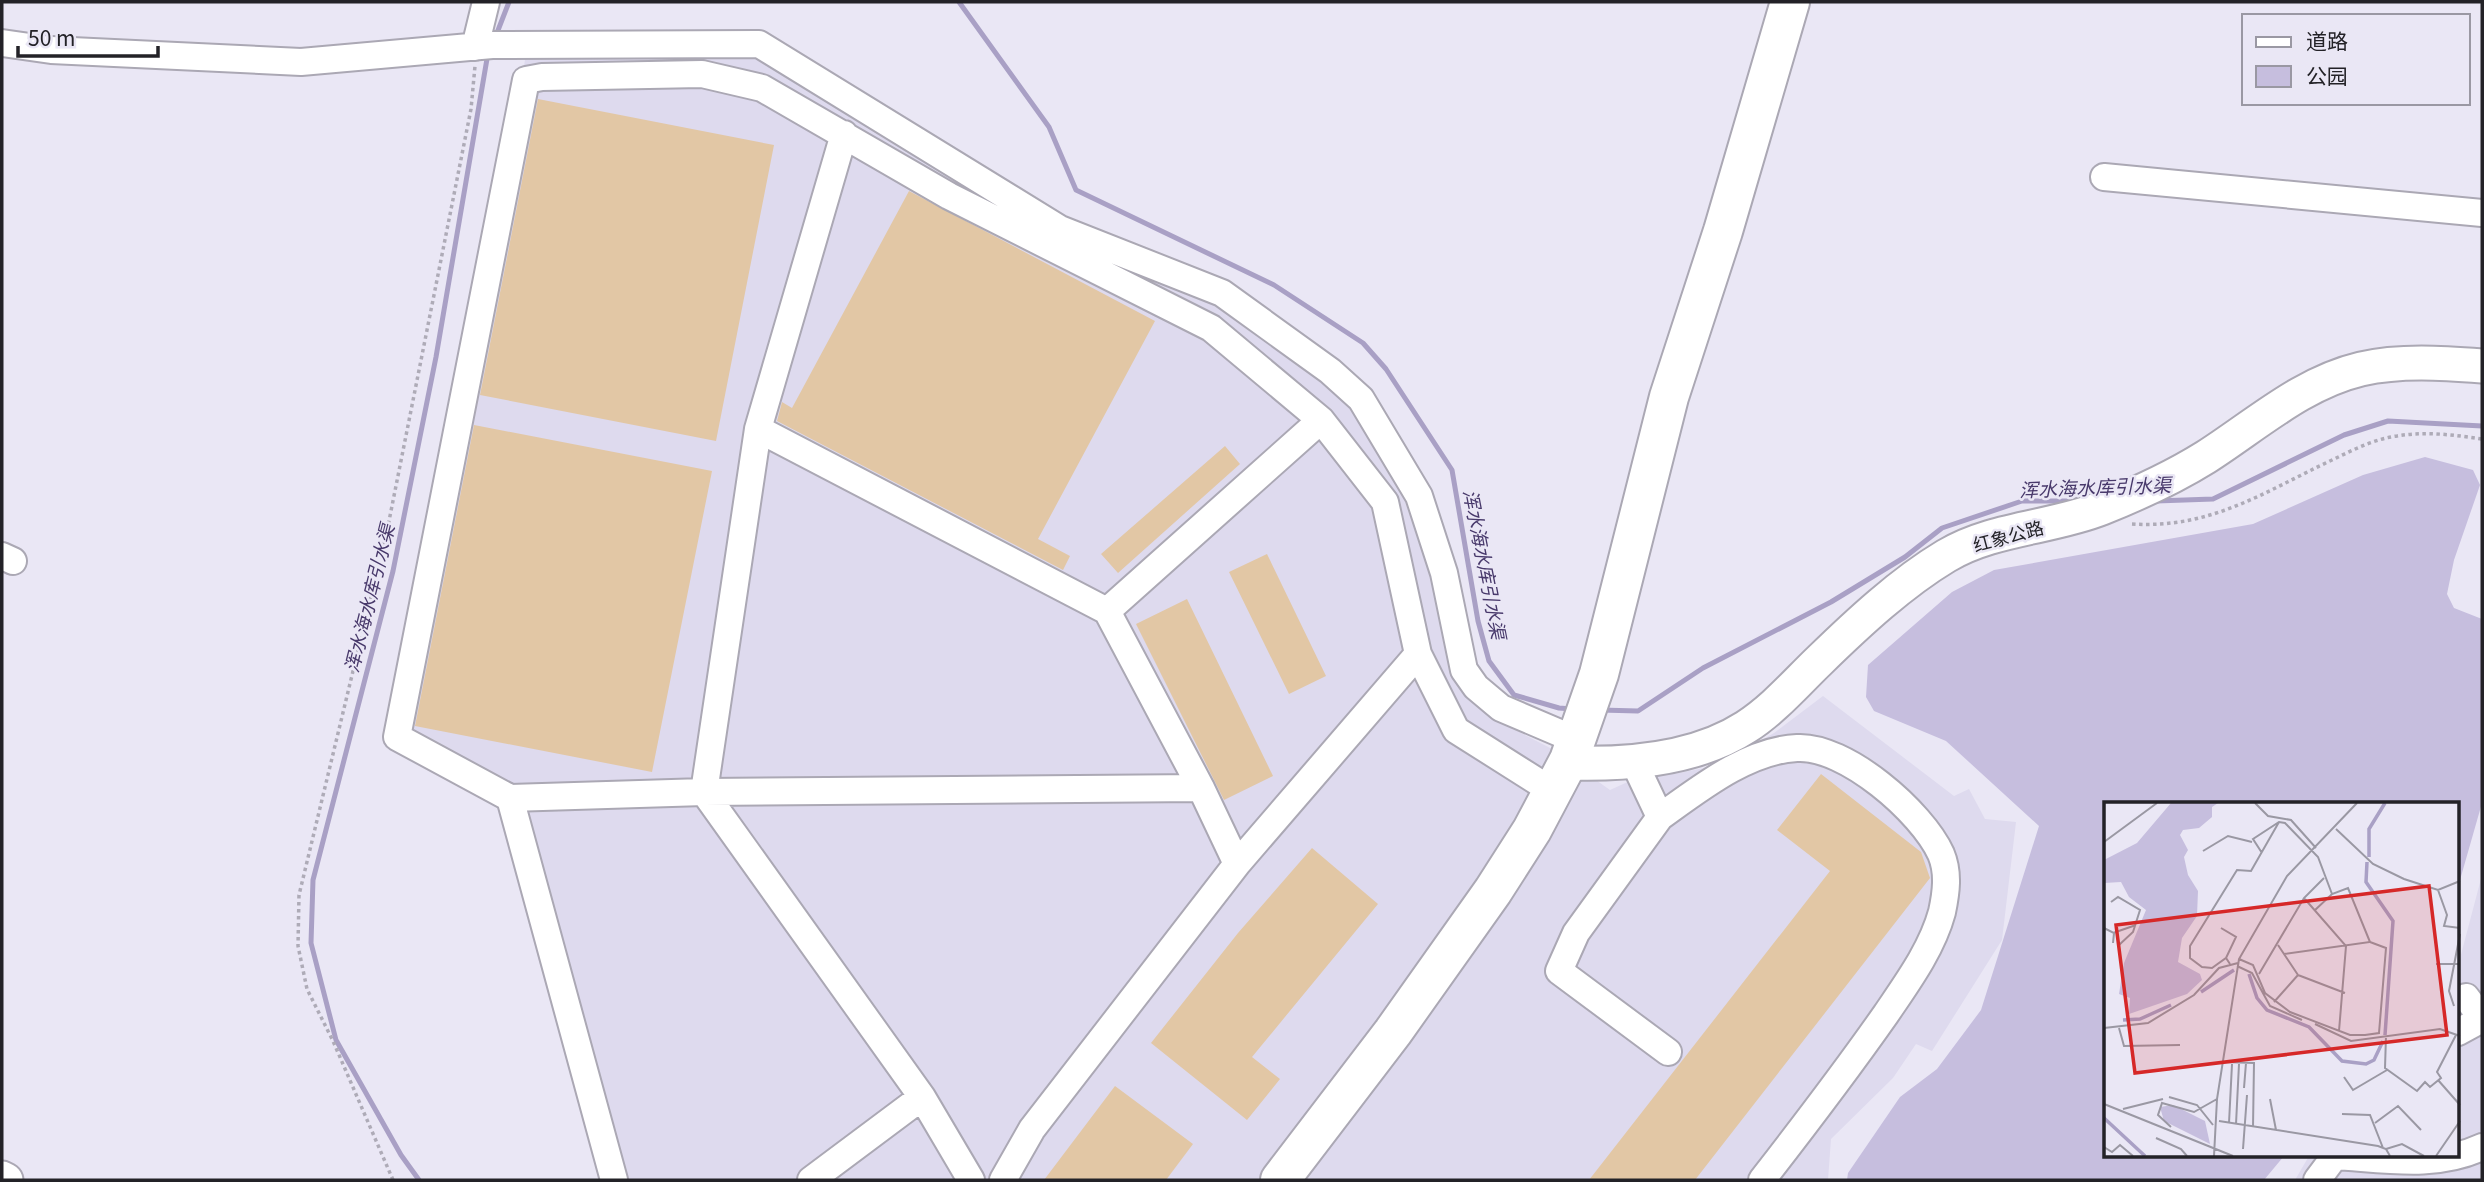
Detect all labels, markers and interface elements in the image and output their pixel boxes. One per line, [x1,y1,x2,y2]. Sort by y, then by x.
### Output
scale bar [18,14,158,58]
legend [2242,14,2470,105]
text: 50 m [28,22,75,52]
text: 道路 [2306,25,2348,55]
text: 公园 [2306,60,2348,90]
water label: 浑水海水库引水渠 [2019,470,2174,502]
water label: 浑水海水库引水渠 [1458,487,1514,644]
street label: 红象公路 [1970,513,2046,557]
water label: 浑水海水库引水渠 [337,518,400,675]
inset map [2104,802,2460,1158]

